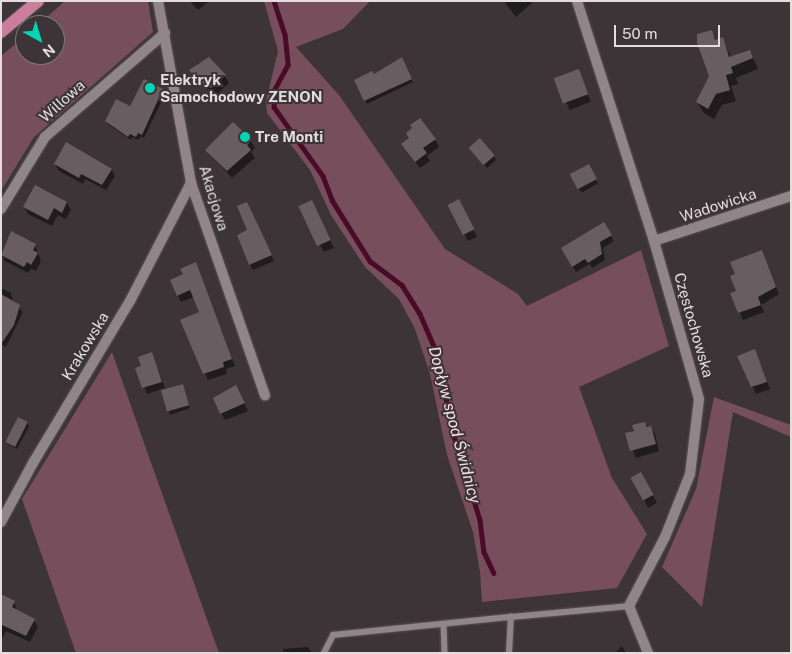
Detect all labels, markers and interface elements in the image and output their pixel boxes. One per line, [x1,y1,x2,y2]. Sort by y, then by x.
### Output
north arrow [15,15,65,65]
scale bar [617,15,723,47]
text: 50 m [622,25,657,42]
text: N [40,41,58,61]
place label: Elektryk Samochodowy ZENON [160,70,323,105]
street label: Willowa [36,76,88,126]
marker: Elektryk Samochodowy ZENON [144,82,156,94]
place label: Tre Monti [255,128,323,146]
marker: Tre Monti [239,131,251,143]
street label: Akacjowa [196,163,232,233]
street label: Wadowicka [678,184,758,226]
street label: Częstochowska [670,271,718,379]
street label: Krakowska [58,309,112,383]
water label: Dopływ spod Świdnicy [424,344,484,506]

